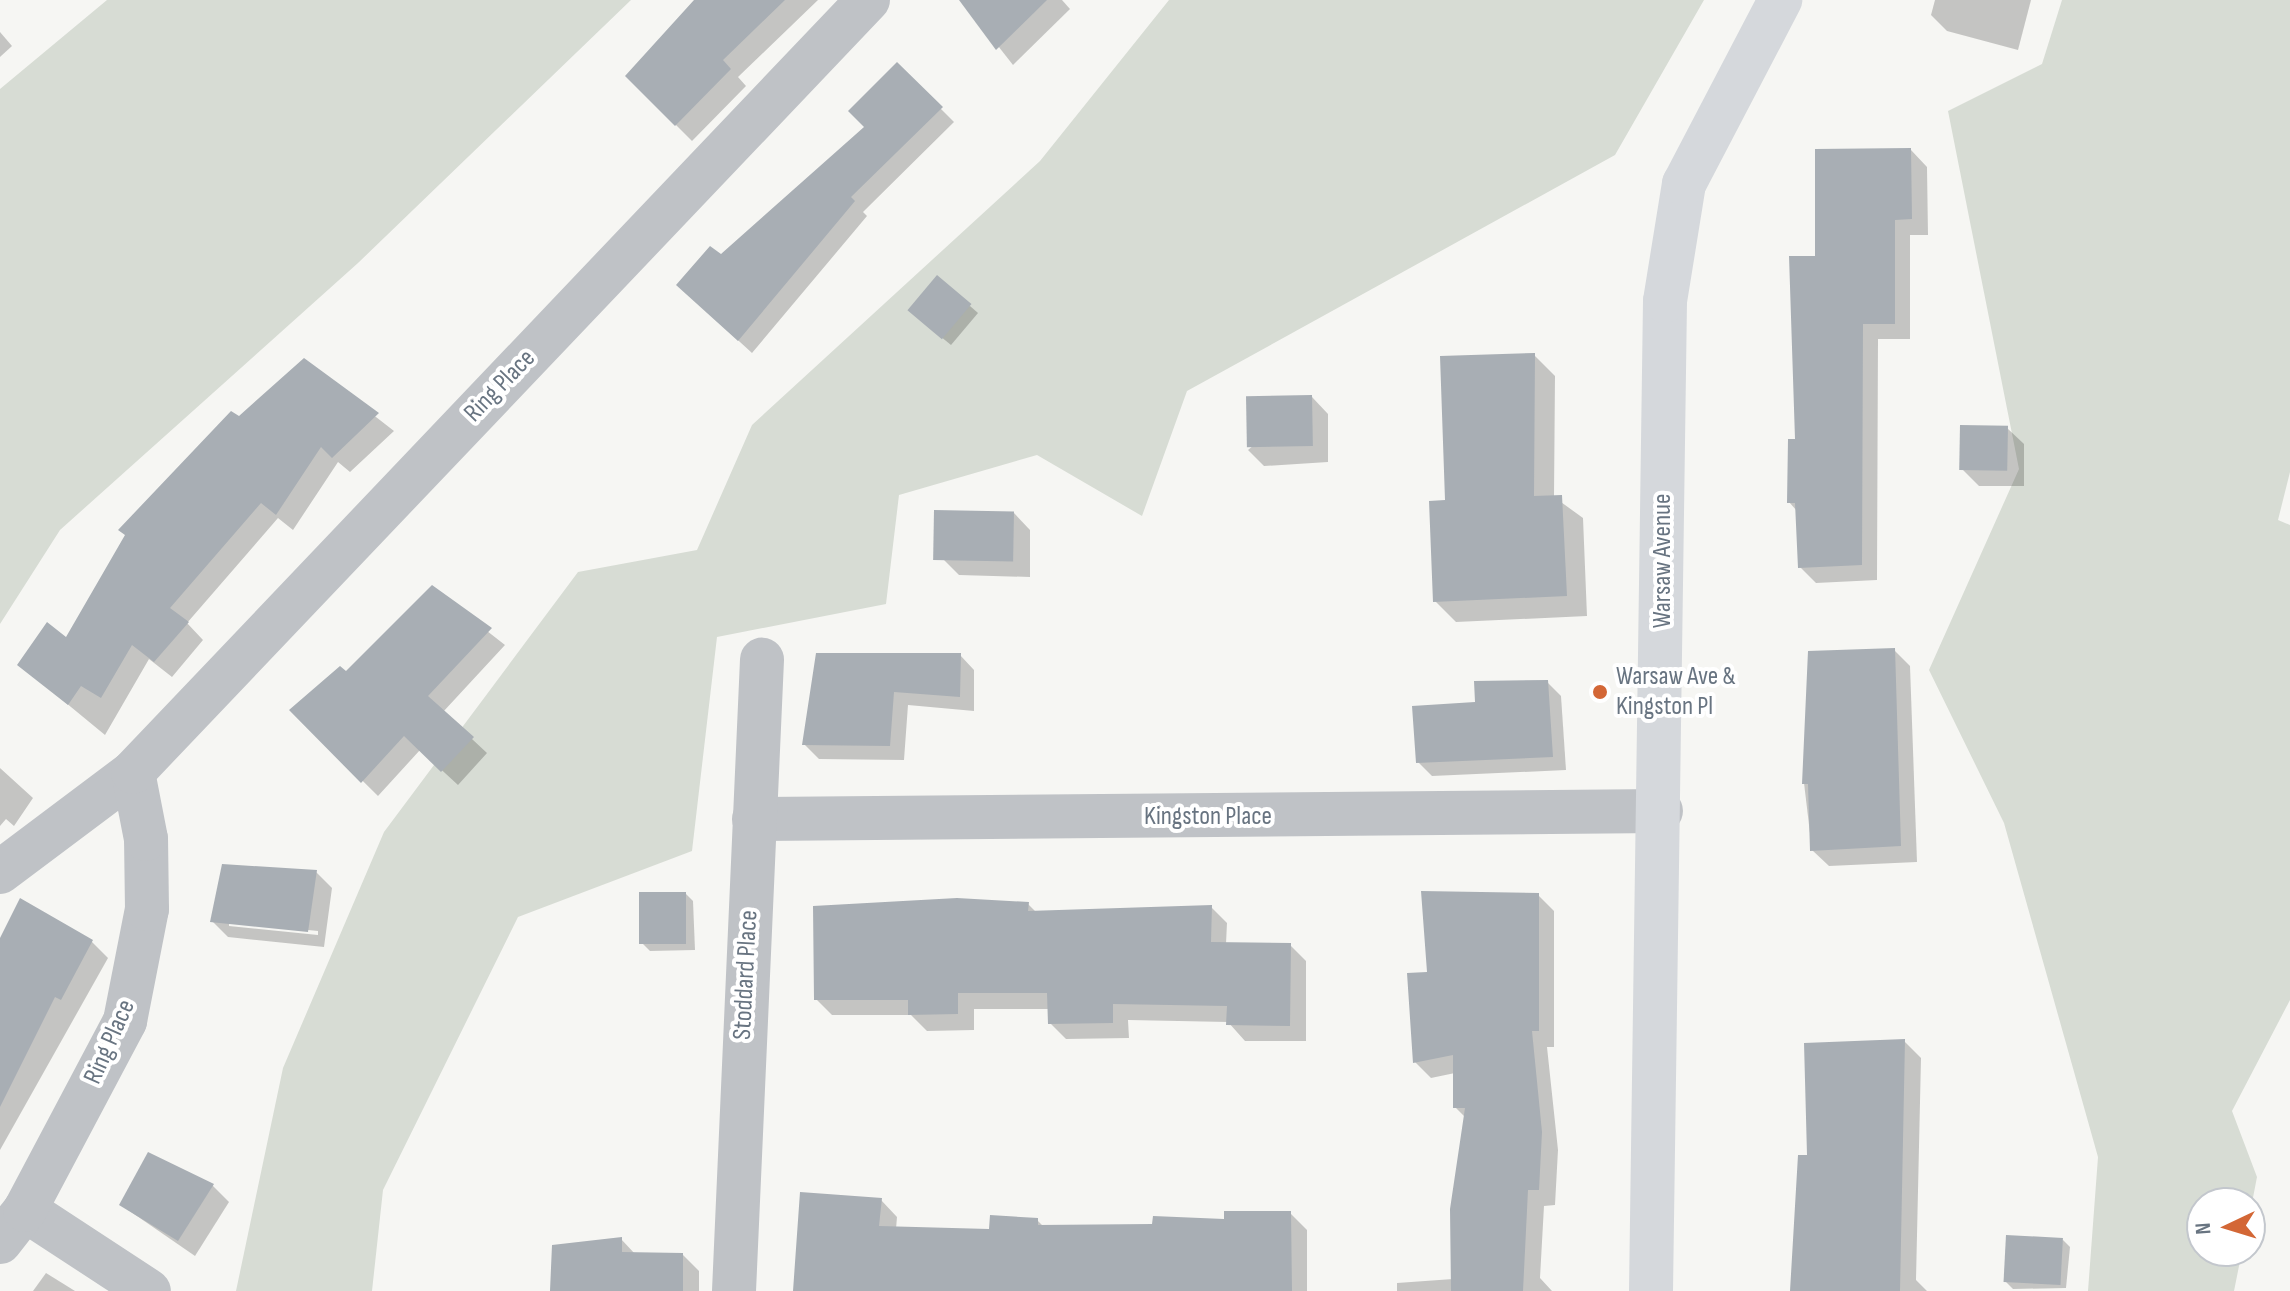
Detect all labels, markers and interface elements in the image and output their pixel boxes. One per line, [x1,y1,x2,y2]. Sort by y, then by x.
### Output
street label: Ring Place [458,343,542,429]
street label: Warsaw Avenue [1647,494,1679,628]
place label: Warsaw Ave & Kingston Pl [1616,661,1736,722]
marker: Warsaw Ave & Kingston Pl [1591,683,1609,701]
street label: Kingston Place [1144,801,1272,833]
street label: Stoddard Place [727,909,765,1041]
street label: Ring Place [78,995,142,1089]
north arrow [2186,1187,2266,1267]
text: N [2190,1222,2217,1235]

